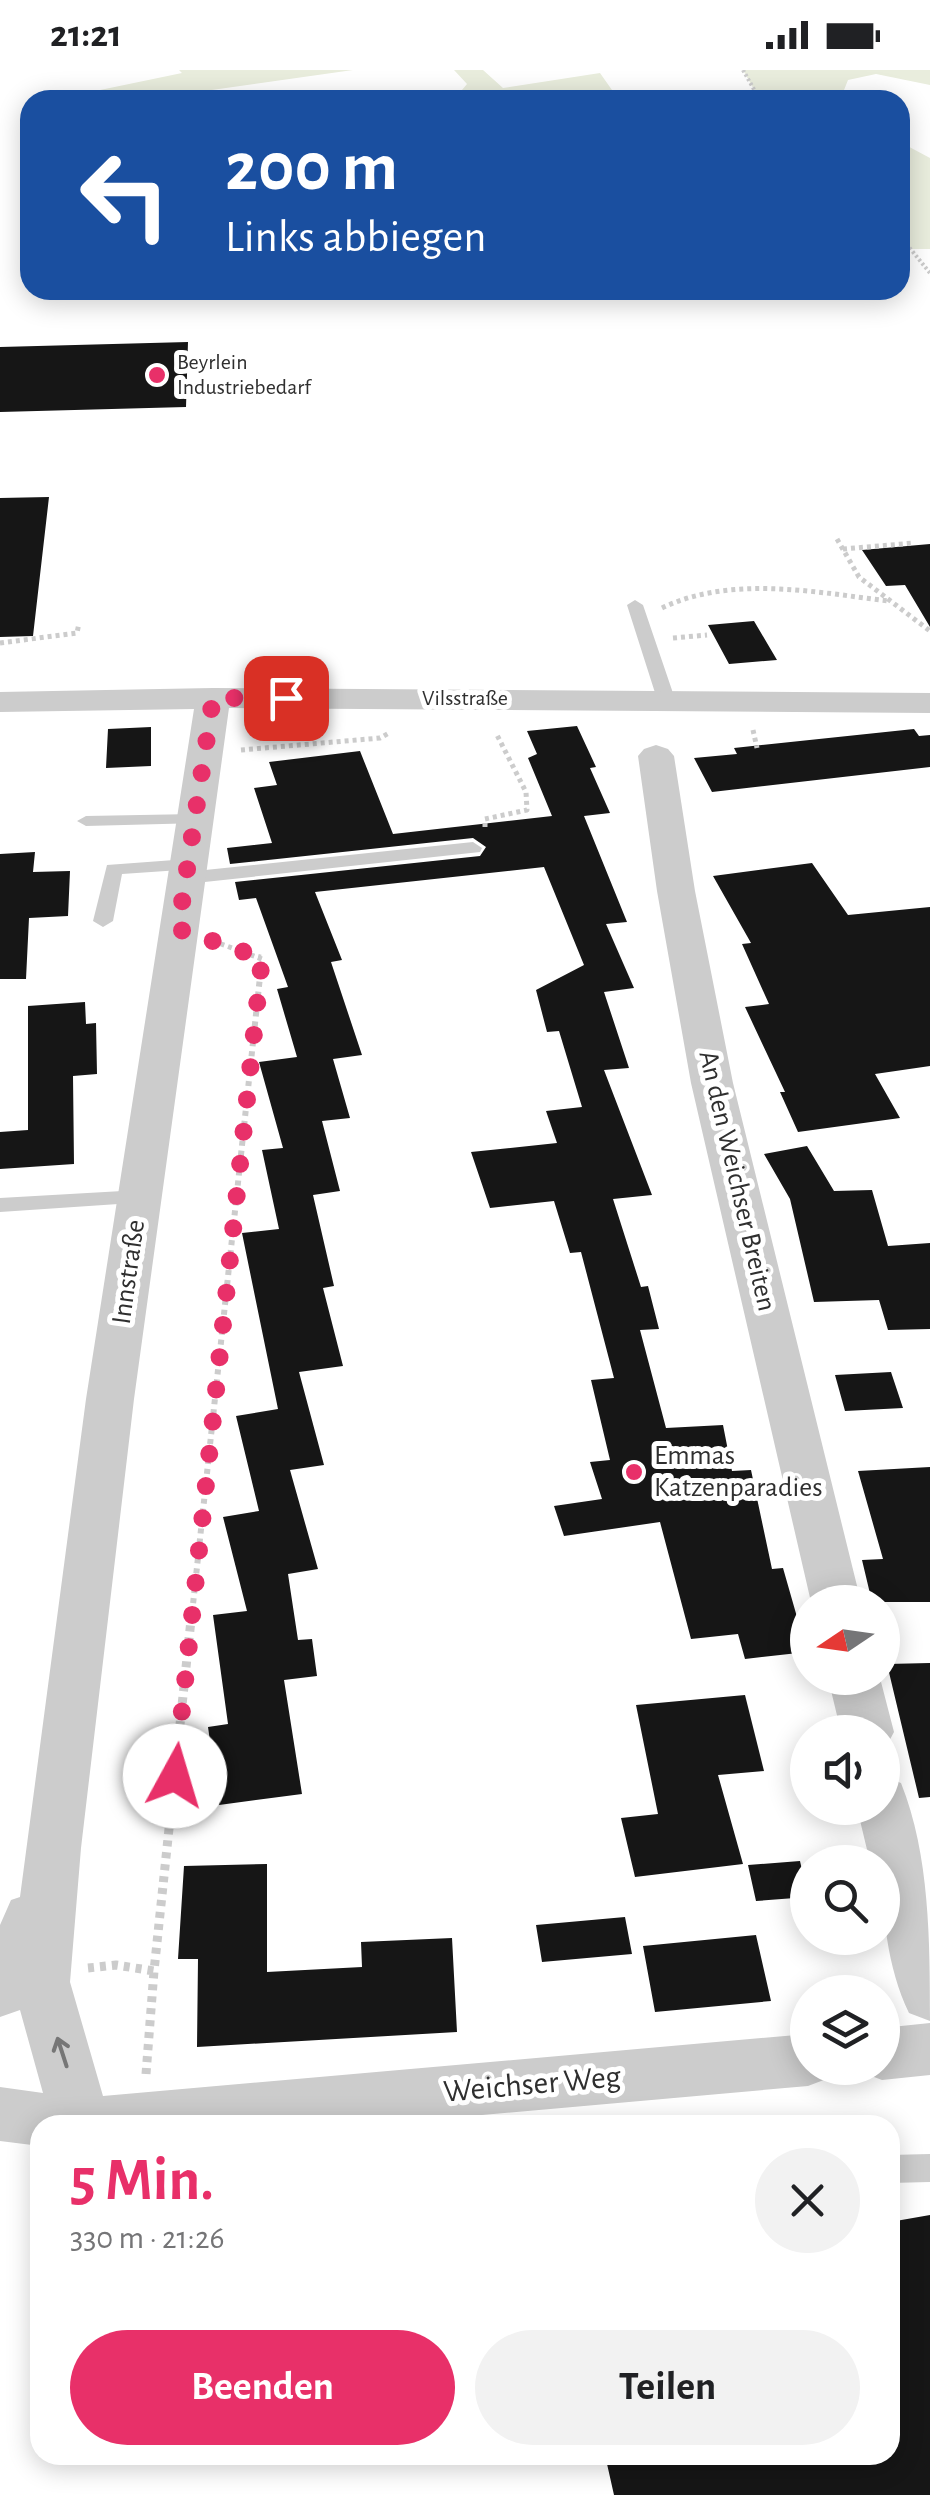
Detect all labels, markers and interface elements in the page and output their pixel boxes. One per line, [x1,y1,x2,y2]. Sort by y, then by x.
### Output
text: 21:21 [50,16,122,54]
icon: left [60,130,190,260]
text: 200 m [225,133,398,203]
text: Links abbiegen [225,215,487,260]
place label: Beyrlein Industriebedarf [177,351,312,398]
marker: Beyrlein Industriebedarf [146,364,168,386]
pin [244,656,329,741]
icon: arrive [259,671,314,726]
street label: Vilsstraße [422,687,508,709]
street label: An den Weichser Breiten [693,1048,781,1314]
street label: Innstraße [108,1218,150,1326]
place label: Emmas Katzenparadies [654,1442,823,1502]
marker: Emmas Katzenparadies [623,1461,645,1483]
north arrow [790,1585,900,1695]
map controls [790,1585,900,2085]
button: sound [790,1715,900,1825]
position arrow [123,1724,227,1828]
button: search [790,1845,900,1955]
button: layers [790,1975,900,2085]
one-way arrow [52,2037,70,2069]
street label: Weichser Weg [442,2060,622,2108]
button: close [755,2148,860,2253]
text: 5 Min. [70,2151,214,2211]
text: 330 m · 21:26 [70,2222,225,2254]
button: Beenden [70,2330,455,2445]
button: Teilen [475,2330,860,2445]

